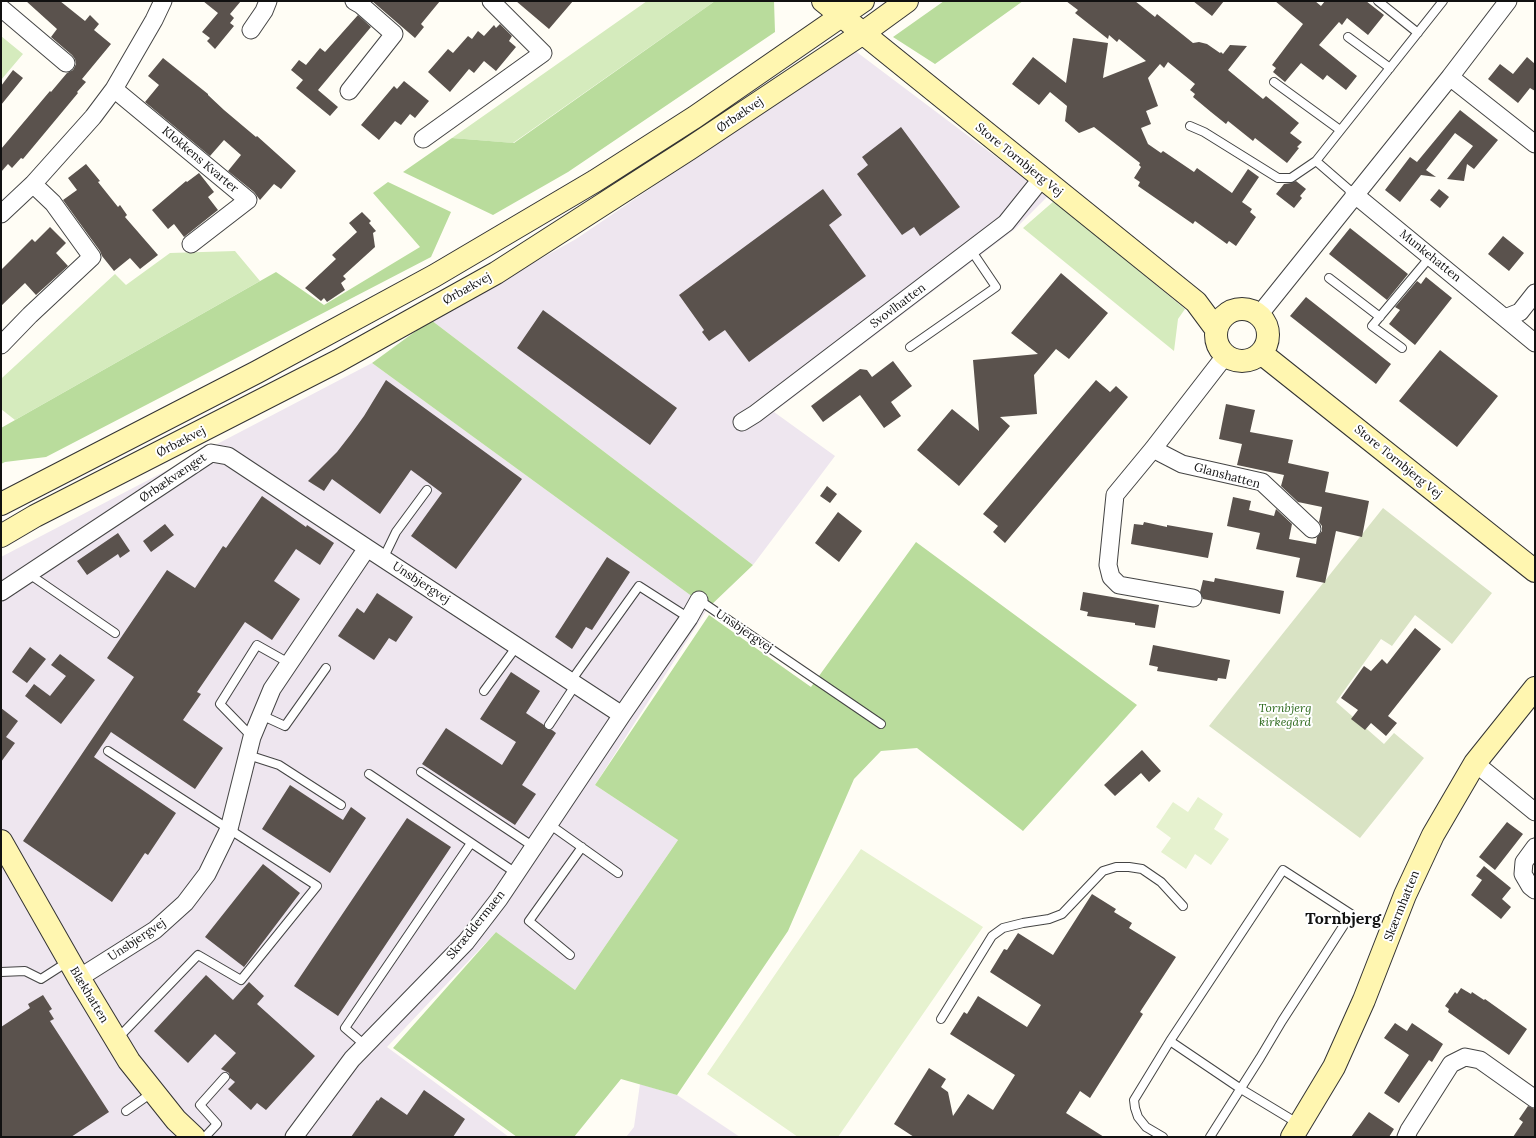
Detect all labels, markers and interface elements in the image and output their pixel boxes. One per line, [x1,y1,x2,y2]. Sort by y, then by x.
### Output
street label: Ørbækvej [714,94,766,136]
street label: Store Tornbjerg Vej [972,120,1066,200]
street label: Klokkens Kvarter [159,124,241,196]
street label: Munkehatten [1396,227,1464,285]
street label: Ørbækvej [440,270,494,308]
street label: Svovlhatten [868,281,928,331]
street label: Store Tornbjerg Vej [1351,422,1445,502]
street label: Ørbækvej [154,424,208,460]
street label: Ørbækvænget [137,450,209,506]
street label: Glanshatten [1192,460,1262,492]
street label: Unsbjergvej [389,559,453,607]
street label: Unsbjergvej [713,607,775,655]
park label: Tornbjerg kirkegård [1258,702,1312,730]
street label: Skærmhatten [1381,869,1423,943]
street label: Skræddermaen [444,888,508,962]
district label: Tornbjerg [1305,909,1381,929]
street label: Unsbjergvej [106,916,168,964]
street label: Blækhatten [67,964,111,1026]

